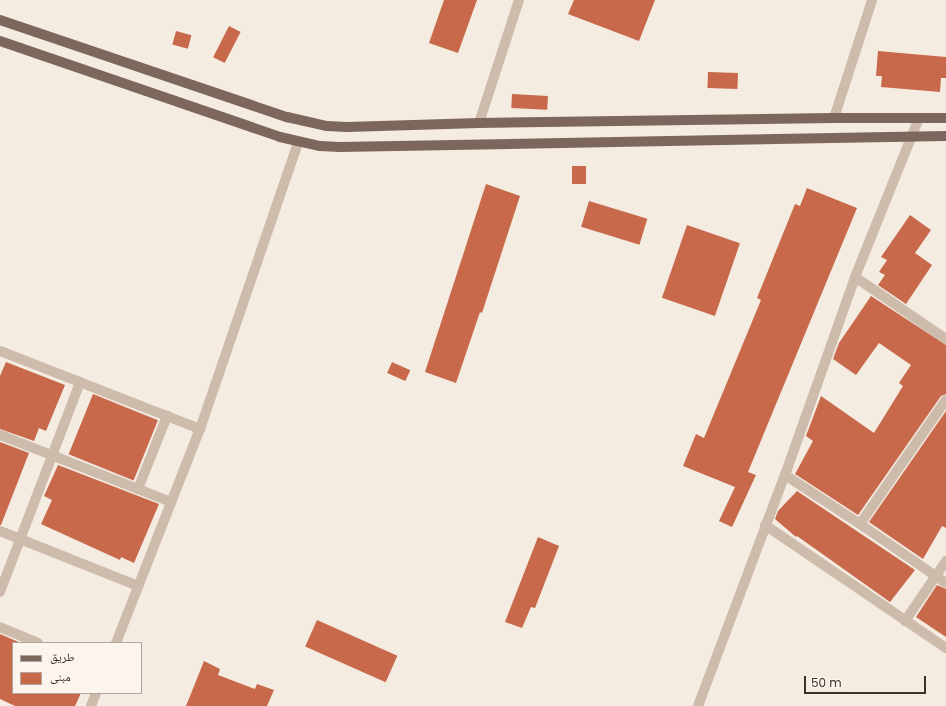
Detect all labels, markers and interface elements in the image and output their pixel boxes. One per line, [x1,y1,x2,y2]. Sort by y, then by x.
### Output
legend [12,642,142,694]
text: طريق [50,648,75,665]
text: مبنى [50,668,71,685]
scale bar [806,668,928,694]
text: 50 m [811,674,842,691]

